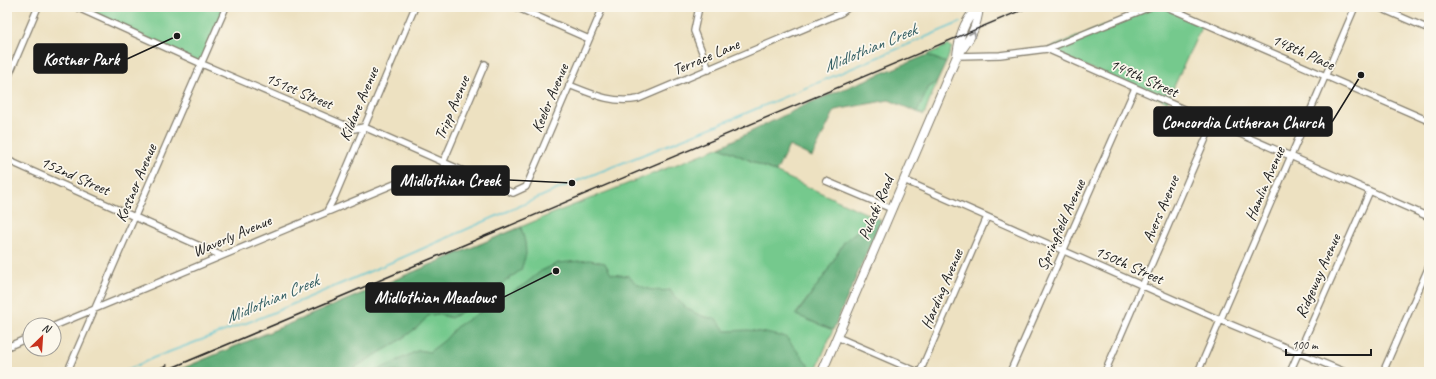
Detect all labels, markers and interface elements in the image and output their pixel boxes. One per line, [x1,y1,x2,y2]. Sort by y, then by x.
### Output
water label: Midlothian Creek [821,18,922,77]
street label: 148th Place [1269,29,1339,75]
one-way arrow [968,30,976,38]
street label: Terrace Lane [670,33,744,80]
callout: Kostner Park [34,44,127,73]
text: Kostner Park [43,49,121,70]
street label: 149th Street [1107,54,1183,103]
street label: Keeler Avenue [527,59,574,135]
street label: Kildare Avenue [335,62,384,144]
street label: 151st Street [263,68,337,115]
street label: Tripp Avenue [430,71,475,143]
callout: Concordia Lutheran Church [1154,107,1332,136]
text: Concordia Lutheran Church [1162,112,1326,133]
street label: Kostner Avenue [111,139,162,225]
street label: Hamlin Avenue [1240,142,1290,224]
street label: 152nd Street [37,152,114,201]
callout: Midlothian Creek [392,166,509,195]
text: Midlothian Creek [400,170,502,191]
street label: Pulaski Road [854,171,899,243]
street label: Avers Avenue [1138,171,1185,245]
street label: Springfield Avenue [1032,175,1091,274]
street label: Waverly Avenue [190,210,276,261]
street label: Ridgeway Avenue [1291,229,1346,321]
street label: 150th Street [1092,241,1168,290]
street label: Harding Avenue [916,244,968,332]
water label: Midlothian Creek [223,269,324,328]
callout: Midlothian Meadows [366,283,504,312]
text: Midlothian Meadows [374,287,498,308]
north arrow [22,317,62,357]
text: N [40,320,54,337]
scale bar [1286,331,1371,357]
text: 100 m [1292,337,1319,353]

